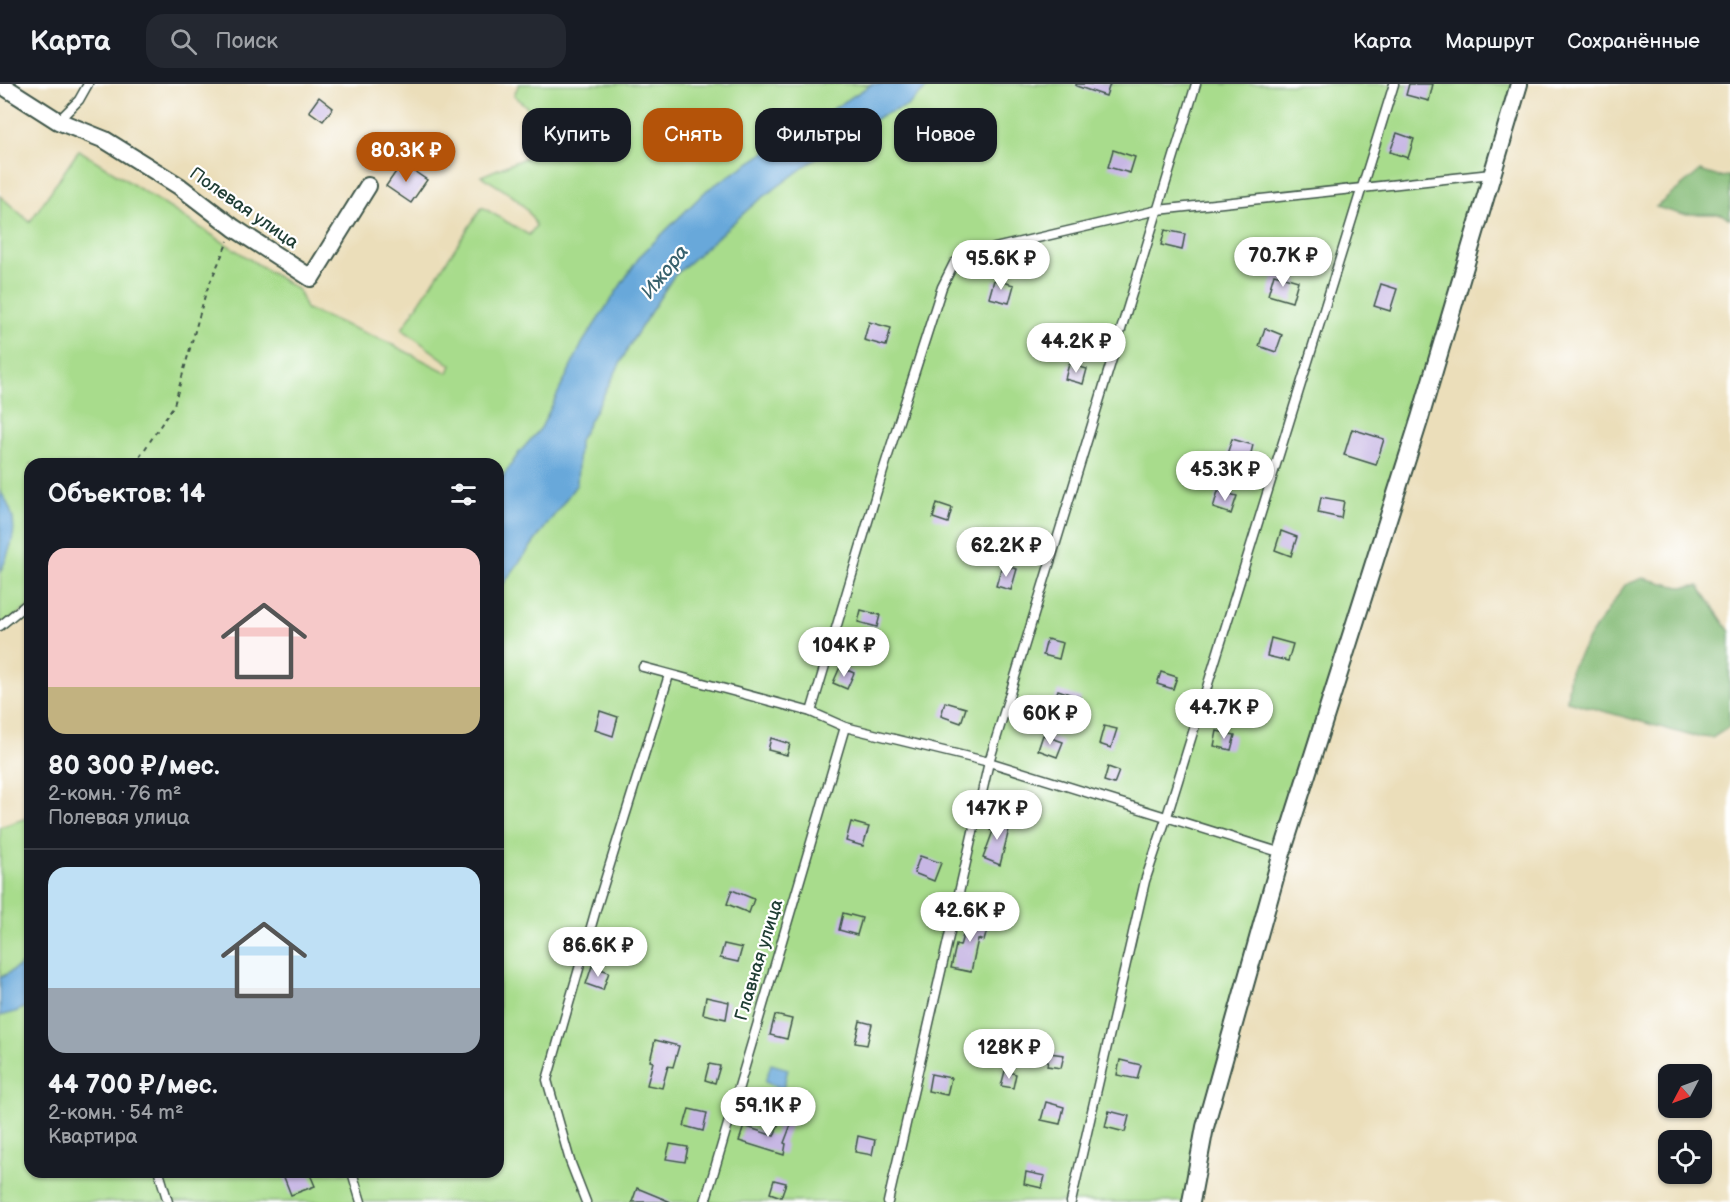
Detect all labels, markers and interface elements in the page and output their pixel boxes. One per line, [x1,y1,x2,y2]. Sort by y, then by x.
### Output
search box [146,14,566,68]
text: Карта [30,25,110,58]
icon: search [167,25,200,58]
text: Поиск [215,28,278,55]
text: Карта [1353,29,1412,54]
text: Маршрут [1445,29,1534,54]
text: Сохранённые [1567,29,1700,54]
chip: Купить [522,108,631,162]
chip: Снять [643,108,743,162]
chip: Фильтры [755,108,882,162]
chip: Новое [894,108,997,162]
pin: 80.3K ₽ [351,132,461,183]
text: 80.3K ₽ [370,139,442,163]
street label: Полевая улица [186,163,303,253]
pin: 70.7K ₽ [1228,237,1338,288]
water label: Ижора [636,240,694,304]
pin: 95.6K ₽ [946,240,1056,291]
text: 70.7K ₽ [1248,244,1318,268]
text: 95.6K ₽ [966,247,1036,271]
pin: 44.2K ₽ [1021,323,1131,374]
text: 44.2K ₽ [1041,330,1111,354]
pin: 45.3K ₽ [1170,451,1280,502]
text: 45.3K ₽ [1190,458,1260,482]
icon: filters [447,478,480,511]
text: Объектов: 14 [48,479,205,510]
pin: 62.2K ₽ [951,527,1061,578]
text: 62.2K ₽ [970,534,1042,558]
icon: home [210,587,318,695]
pin: 104K ₽ [795,627,893,678]
text: 104K ₽ [812,634,876,658]
pin: 44.7K ₽ [1169,689,1279,740]
pin: 60K ₽ [1008,695,1092,746]
text: 44.7K ₽ [1189,696,1259,720]
text: 60K ₽ [1022,702,1078,726]
text: 80 300 ₽/мес. [48,751,220,782]
text: 2-комн. · 76 m² [48,782,181,806]
pin: 147K ₽ [948,790,1046,841]
text: 147K ₽ [966,797,1028,821]
text: Полевая улица [48,806,190,830]
pin: 42.6K ₽ [915,892,1025,943]
street label: Главная улица [731,896,788,1023]
text: 42.6K ₽ [935,899,1005,923]
icon: home [210,906,318,1014]
pin: 86.6K ₽ [543,927,653,978]
text: 86.6K ₽ [562,934,634,958]
pin: 128K ₽ [960,1029,1058,1080]
text: 128K ₽ [977,1036,1041,1060]
north arrow [1658,1064,1712,1118]
map controls [1658,1064,1712,1184]
text: 44 700 ₽/мес. [48,1070,218,1101]
pin: 59.1K ₽ [713,1087,823,1138]
text: 59.1K ₽ [735,1094,801,1118]
text: 2-комн. · 54 m² [48,1101,184,1125]
text: Квартира [48,1125,138,1149]
button: locate [1658,1130,1712,1184]

